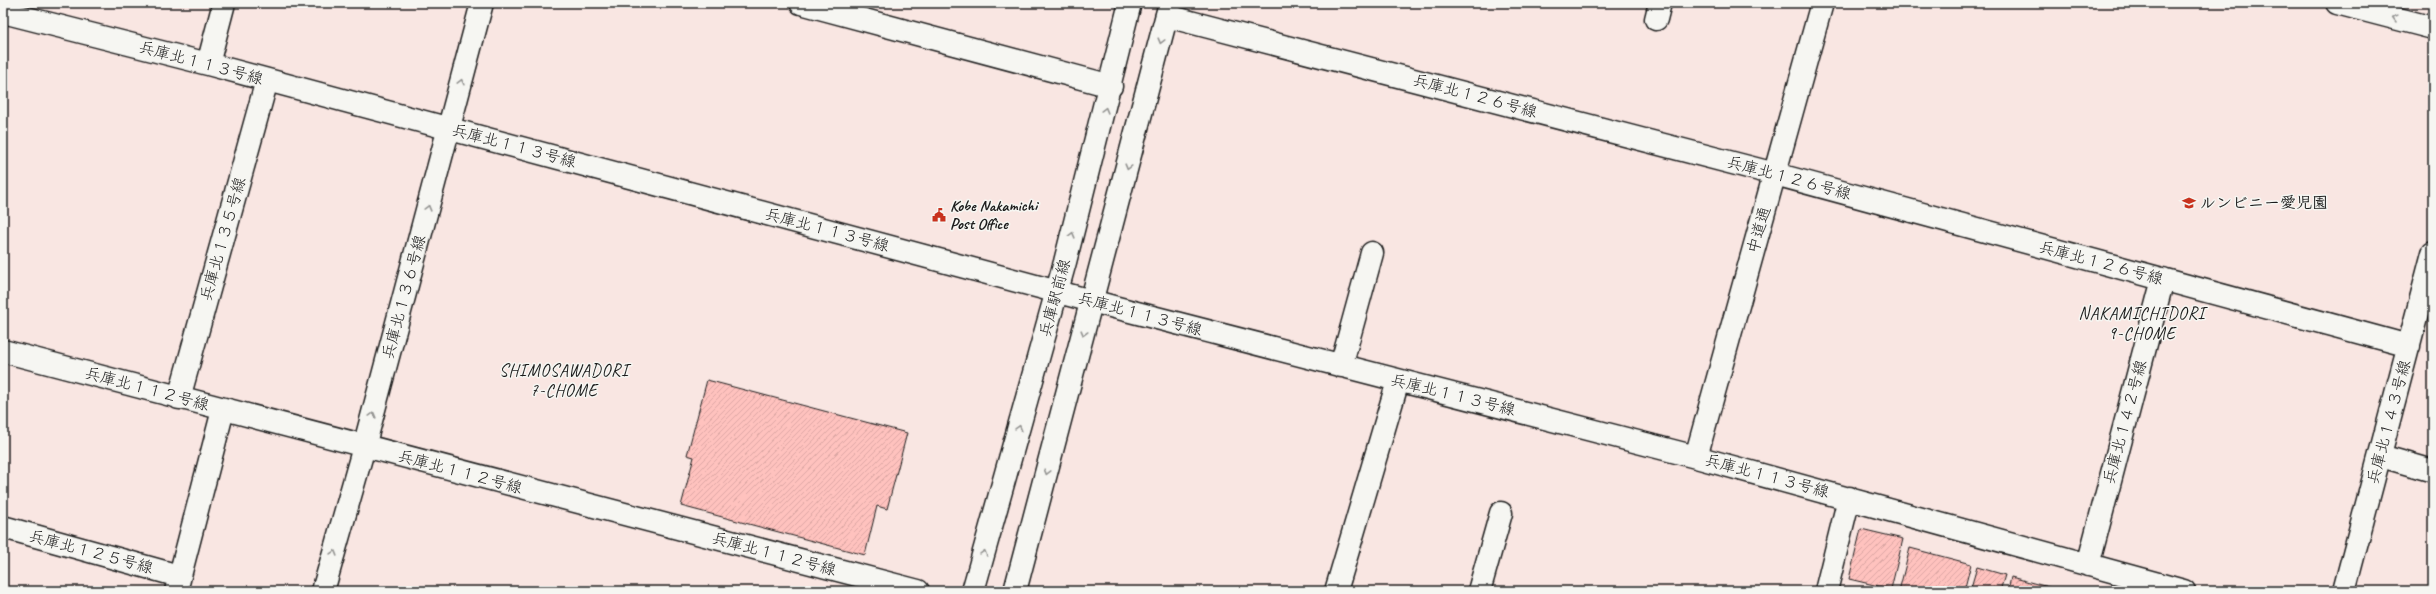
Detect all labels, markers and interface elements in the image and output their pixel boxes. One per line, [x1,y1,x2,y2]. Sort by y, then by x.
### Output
one-way arrow [2392,14,2399,23]
street label: 兵庫北１１３号線 [137,37,265,89]
one-way arrow [1157,38,1165,44]
street label: 兵庫北１２６号線 [1411,70,1539,122]
one-way arrow [457,79,465,86]
one-way arrow [1100,106,1108,113]
street label: 兵庫北１１３号線 [450,120,578,172]
street label: 兵庫北１２６号線 [1725,152,1853,204]
one-way arrow [1124,163,1133,170]
street label: 兵庫北１３５号線 [196,175,250,303]
place label: ルンビニー愛児園 [2200,193,2328,213]
school or university icon: ルンビニー愛児園 [2181,195,2197,211]
place label: Kobe Nakamichi Post Office [950,196,1040,234]
street label: 兵庫北１１３号線 [763,204,891,256]
street label: 中道通 [1743,204,1775,256]
one-way arrow [424,205,432,211]
public building icon: Kobe Nakamichi Post Office [931,207,947,223]
one-way arrow [1067,232,1076,239]
street label: 兵庫北１３６号線 [378,233,430,361]
street label: 兵庫北１２６号線 [2037,237,2165,289]
street label: 兵庫駅前線 [1035,257,1075,339]
street label: 兵庫北１１３号線 [1076,288,1204,340]
district label: NAKAMICHIDORI 9-CHOME [2079,303,2209,344]
one-way arrow [1080,329,1089,336]
street label: 兵庫北１４２号線 [2099,358,2151,486]
street label: 兵庫北１４３号線 [2363,358,2415,486]
district label: SHIMOSAWADORI 7-CHOME [499,360,632,401]
street label: 兵庫北１１２号線 [83,363,211,415]
street label: 兵庫北１１３号線 [1388,370,1518,420]
one-way arrow [368,412,377,419]
one-way arrow [1014,425,1023,432]
street label: 兵庫北１１２号線 [396,446,524,498]
street label: 兵庫北１１３号線 [1703,450,1831,502]
one-way arrow [1043,468,1052,475]
street label: 兵庫北１２５号線 [27,526,155,578]
street label: 兵庫北１１２号線 [710,528,838,580]
one-way arrow [329,550,338,557]
one-way arrow [979,550,988,557]

